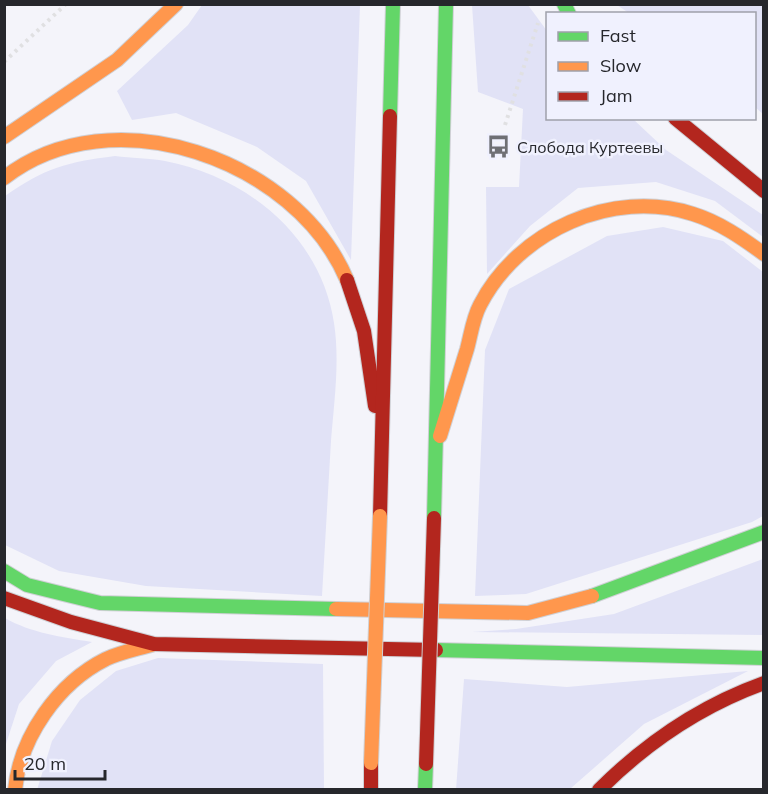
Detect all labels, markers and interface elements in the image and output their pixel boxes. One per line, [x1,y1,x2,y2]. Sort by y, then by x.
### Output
legend [546,12,756,120]
text: Fast [600,24,636,47]
text: Slow [600,54,642,77]
text: Jam [600,84,633,107]
bus stop icon: Слобода Куртеевы [486,134,512,160]
place label: Слобода Куртеевы [517,137,663,157]
scale bar [15,743,105,781]
text: 20 m [24,752,66,775]

